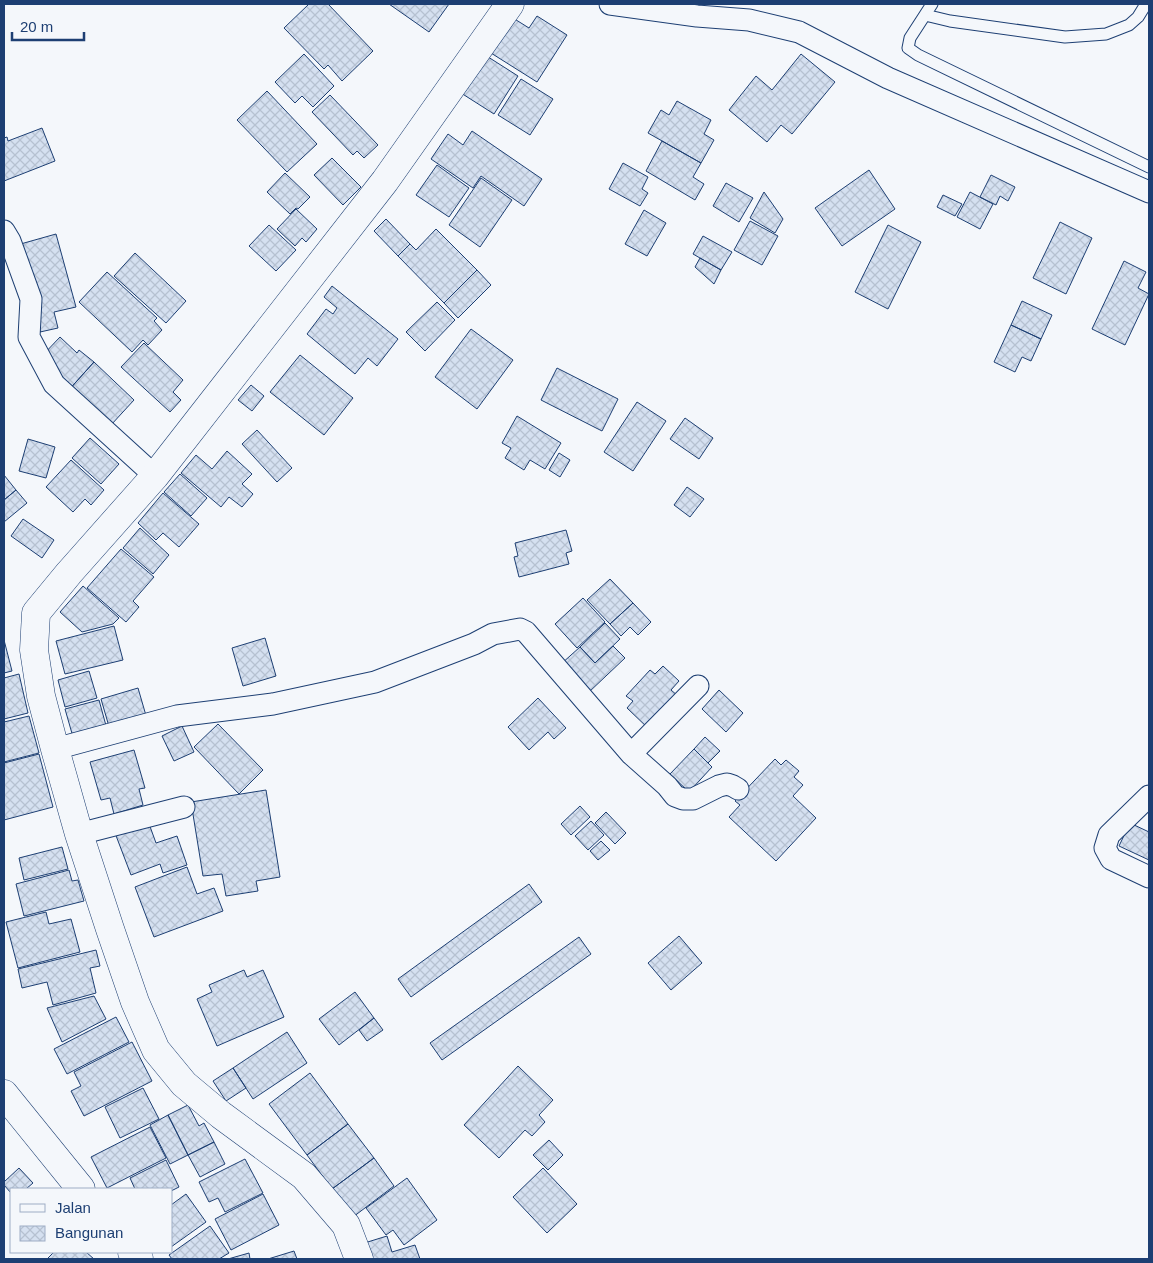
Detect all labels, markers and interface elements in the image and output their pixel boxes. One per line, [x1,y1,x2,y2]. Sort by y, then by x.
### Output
scale bar [12,10,85,42]
text: 20 m [20,18,53,35]
legend [10,1188,172,1253]
text: Jalan [55,1199,91,1216]
text: Bangunan [55,1224,123,1241]

